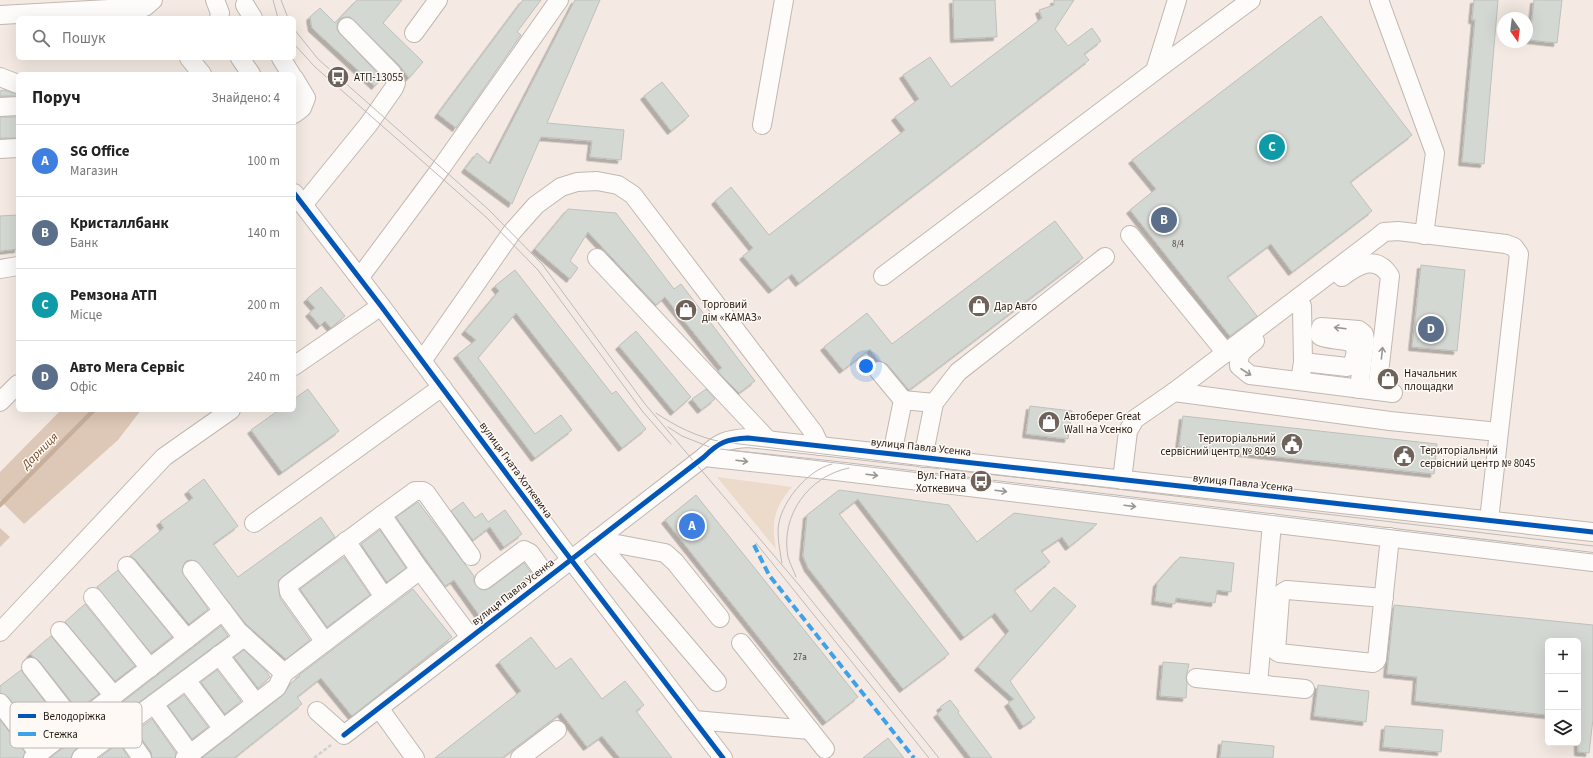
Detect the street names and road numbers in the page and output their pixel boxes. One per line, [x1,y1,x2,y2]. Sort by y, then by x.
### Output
street label: вулиця Гната Хоткевича [476,419,556,521]
street label: вулиця Павла Усенка [870,434,972,460]
street label: вулиця Павла Усенка [1192,470,1294,496]
street label: вулиця Павла Усенка [469,555,557,629]

